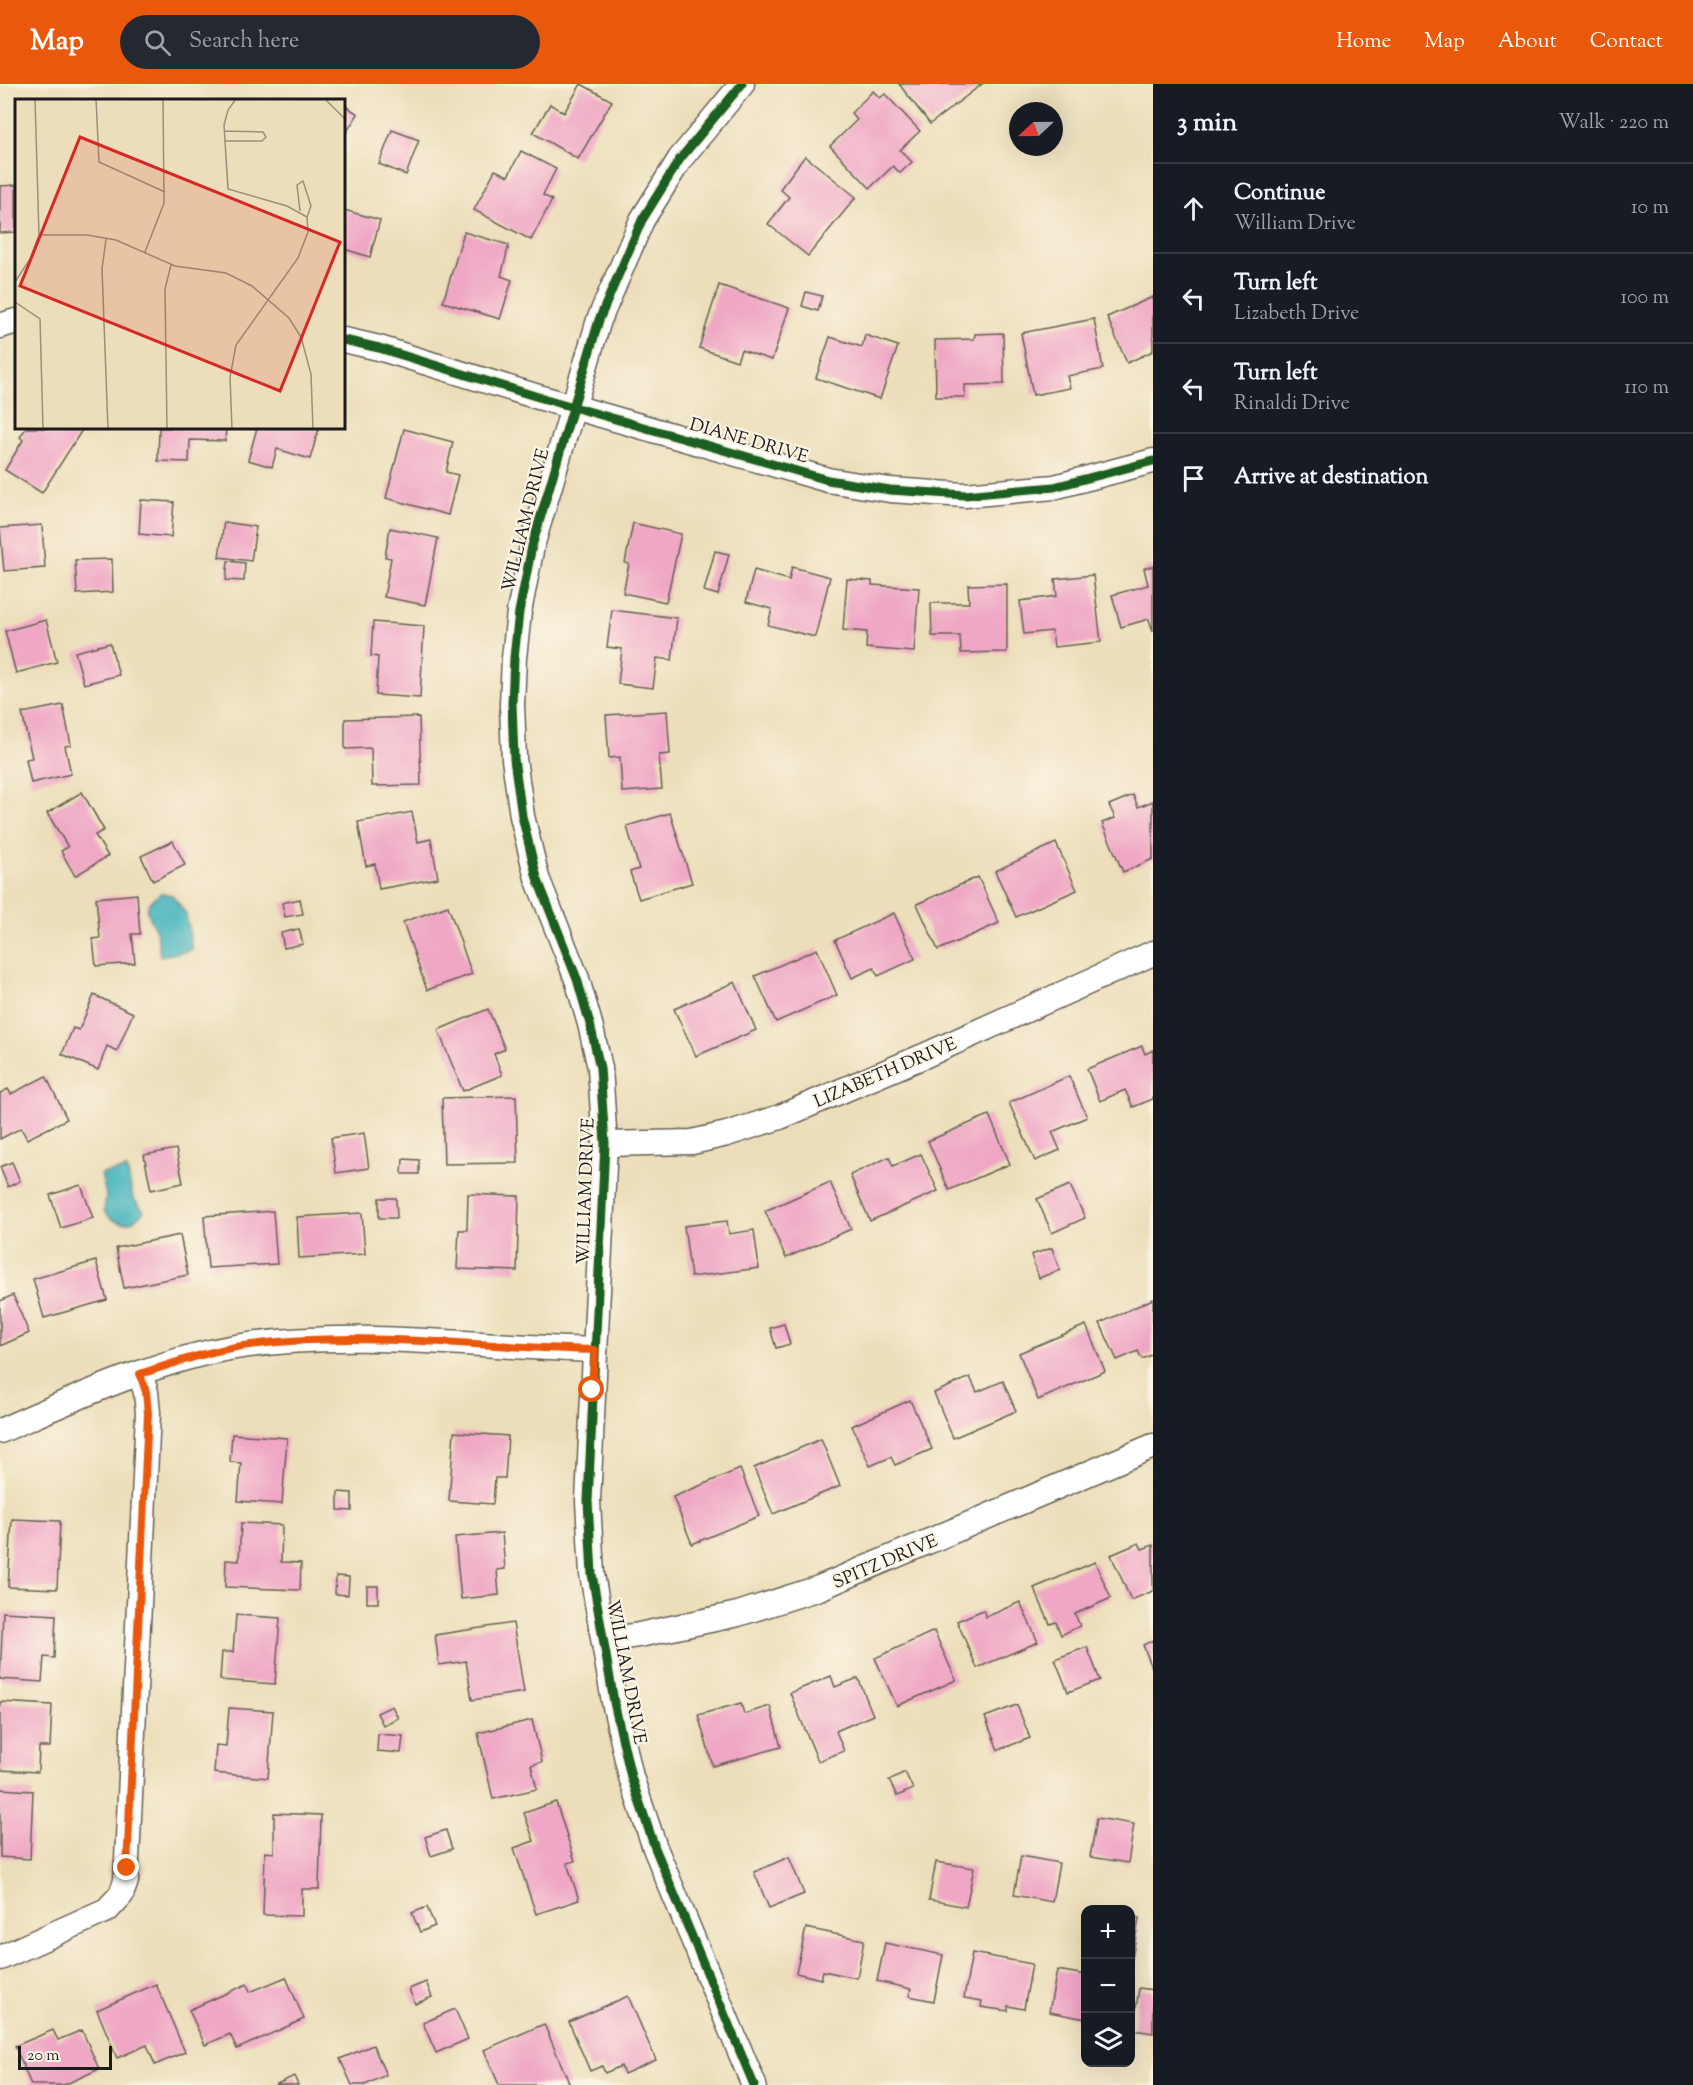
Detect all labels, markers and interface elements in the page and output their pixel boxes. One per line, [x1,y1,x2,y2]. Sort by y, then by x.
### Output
search box [120,15,540,69]
text: Map [30,22,84,62]
icon: search [141,26,174,59]
text: Search here [189,26,299,58]
text: Home [1336,27,1391,57]
text: Map [1424,27,1465,57]
text: About [1498,27,1557,57]
text: Contact [1590,27,1663,57]
inset map [15,99,345,429]
north arrow [1009,102,1063,156]
text: 3 min [1177,105,1237,142]
text: Walk · 220 m [1558,109,1669,138]
text: Continue [1234,178,1325,210]
icon: ahead [1177,192,1210,225]
text: 10 m [1631,194,1669,223]
text: William Drive [1234,210,1356,239]
text: Turn left [1234,268,1317,300]
icon: left [1177,282,1210,315]
text: 100 m [1620,284,1669,313]
text: Lizabeth Drive [1234,300,1359,329]
text: Turn left [1234,358,1317,390]
icon: left [1177,372,1210,405]
text: 110 m [1624,374,1669,403]
text: Rinaldi Drive [1234,390,1350,419]
street label: DIANE DRIVE [686,413,811,471]
street label: WILLIAM DRIVE [497,446,557,595]
icon: arrive [1177,462,1210,495]
text: Arrive at destination [1234,462,1429,494]
street label: LIZABETH DRIVE [810,1032,961,1116]
street label: WILLIAM DRIVE [571,1117,603,1265]
route start [578,1376,604,1402]
street label: SPITZ DRIVE [829,1529,942,1597]
street label: WILLIAM DRIVE [598,1598,652,1747]
route end [113,1854,139,1880]
map controls [1081,1905,1135,2067]
button: + [1081,1905,1135,1959]
button: − [1081,1959,1135,2013]
button: layers [1081,2013,1135,2067]
scale bar [18,2043,112,2070]
text: 20 m [27,2045,60,2068]

